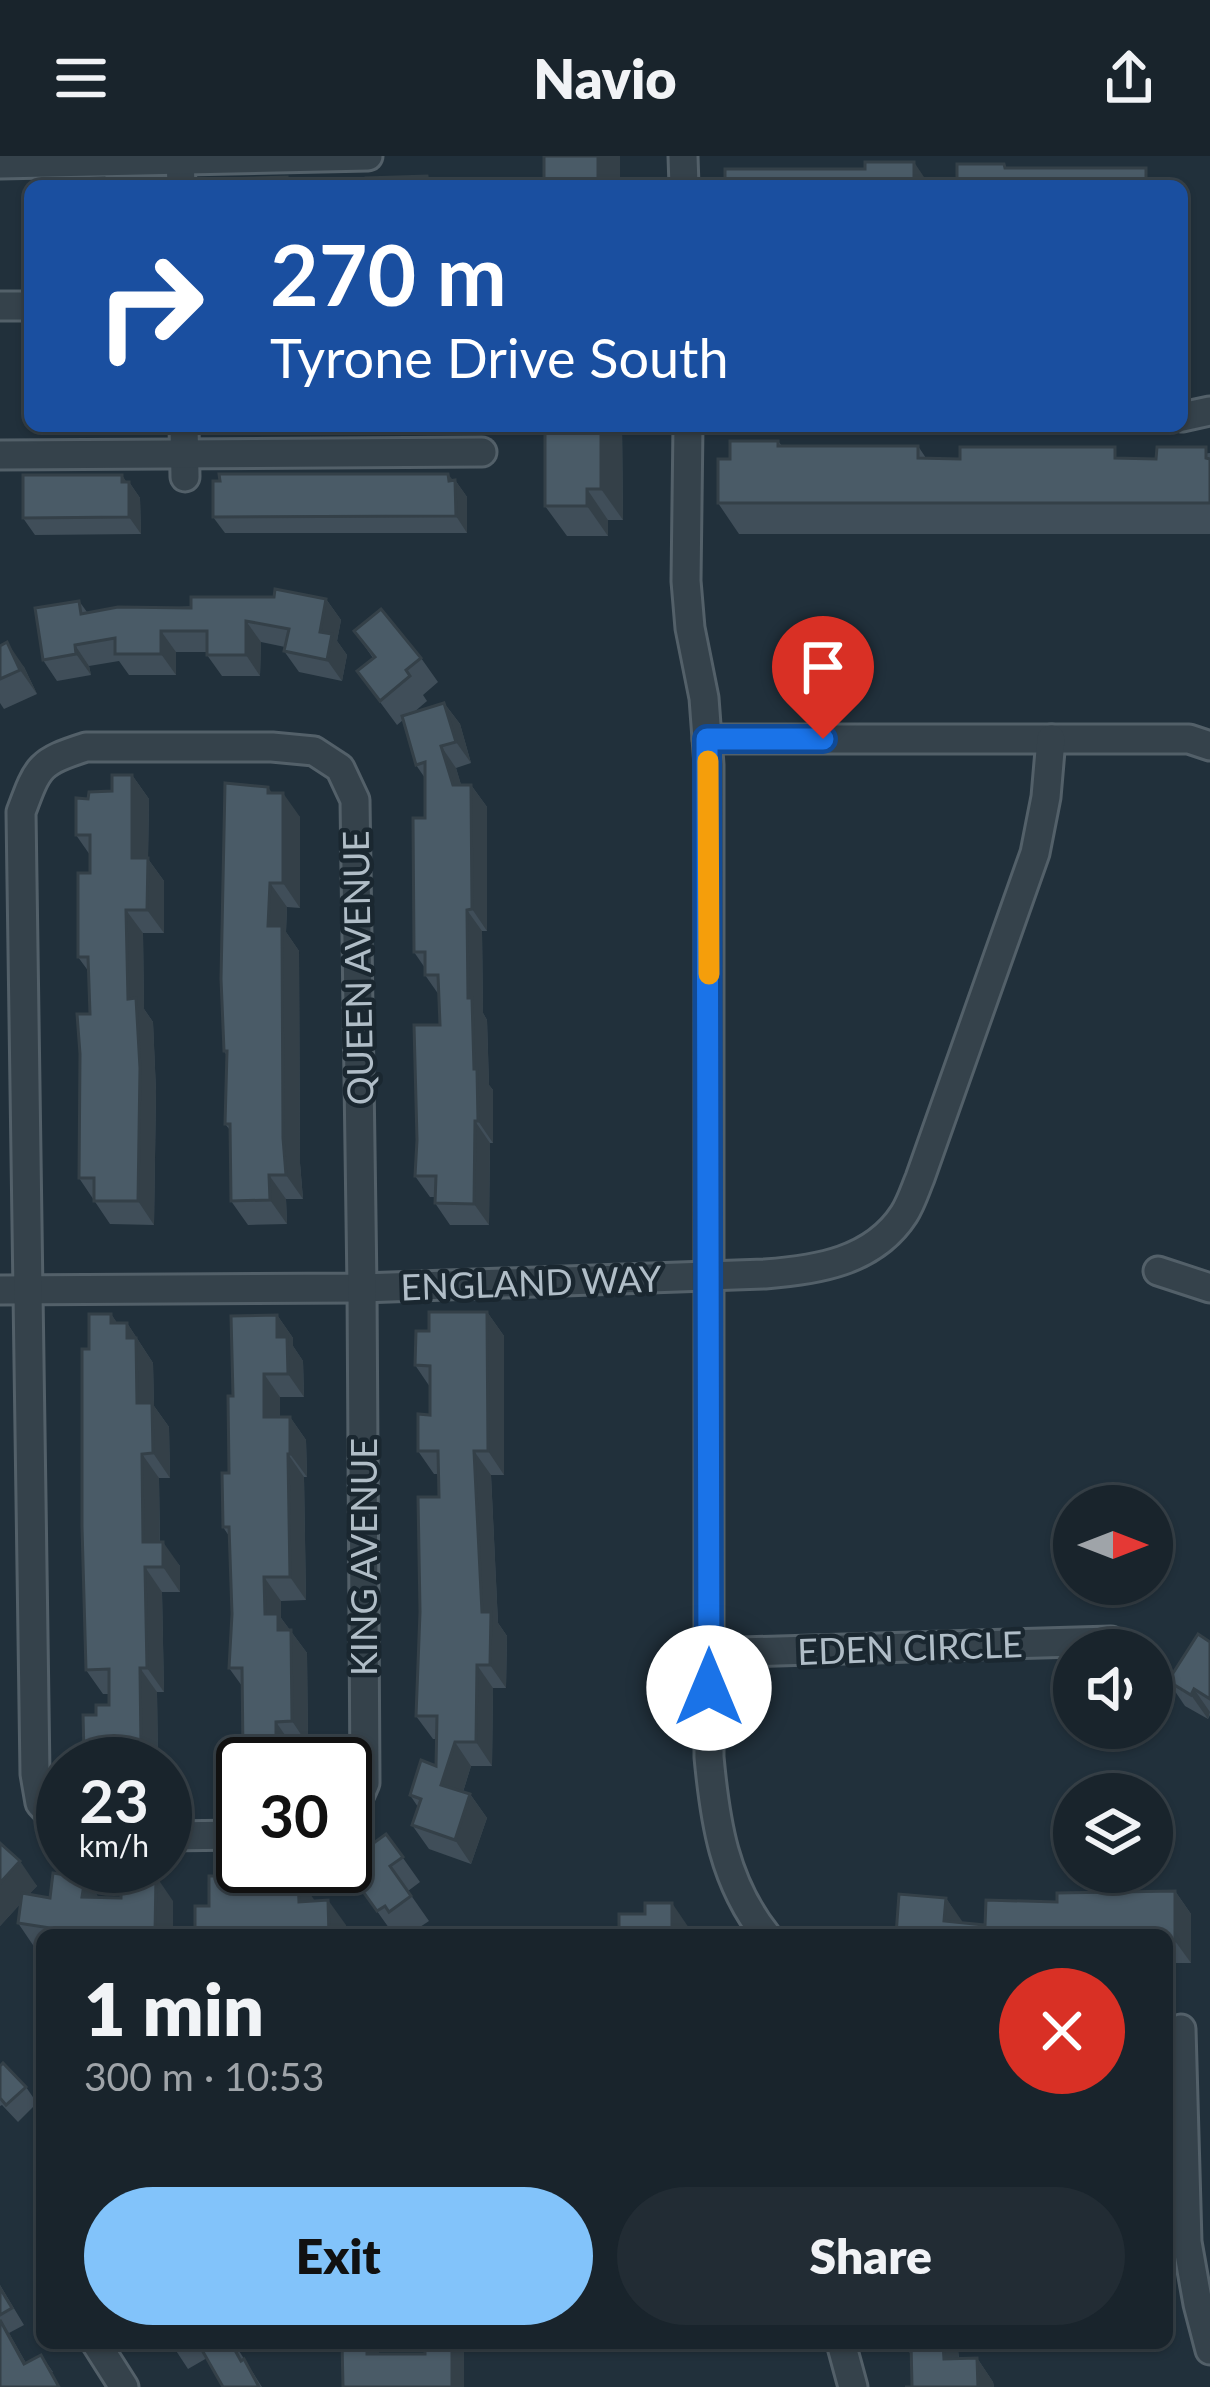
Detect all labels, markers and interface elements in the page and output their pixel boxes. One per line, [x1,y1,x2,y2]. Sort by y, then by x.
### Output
icon: menu [48,45,114,111]
icon: share [1096,45,1162,111]
text: Navio [533,46,677,111]
text: 270 m [270,223,507,324]
icon: right [72,228,228,384]
text: Tyrone Drive South [270,325,729,390]
pin [772,616,874,739]
icon: arrive [790,634,856,700]
street label: QUEEN AVENUE [333,830,381,1106]
street label: ENGLAND WAY [400,1255,663,1309]
street label: KING AVENUE [341,1438,385,1676]
north arrow [1053,1485,1173,1605]
map controls [1053,1485,1173,1893]
street label: EDEN CIRCLE [797,1621,1023,1673]
position arrow [646,1625,772,1751]
button: sound [1053,1629,1173,1749]
speed limit sign: 30 [216,1737,372,1893]
text: 23 [79,1764,149,1836]
button: layers [1053,1773,1173,1893]
text: km/h [79,1827,149,1863]
text: 1 min [84,1965,264,2051]
button: close [999,1968,1125,2094]
text: 300 m · 10:53 [84,2053,324,2099]
button: Exit [84,2187,593,2325]
button: Share [617,2187,1125,2325]

